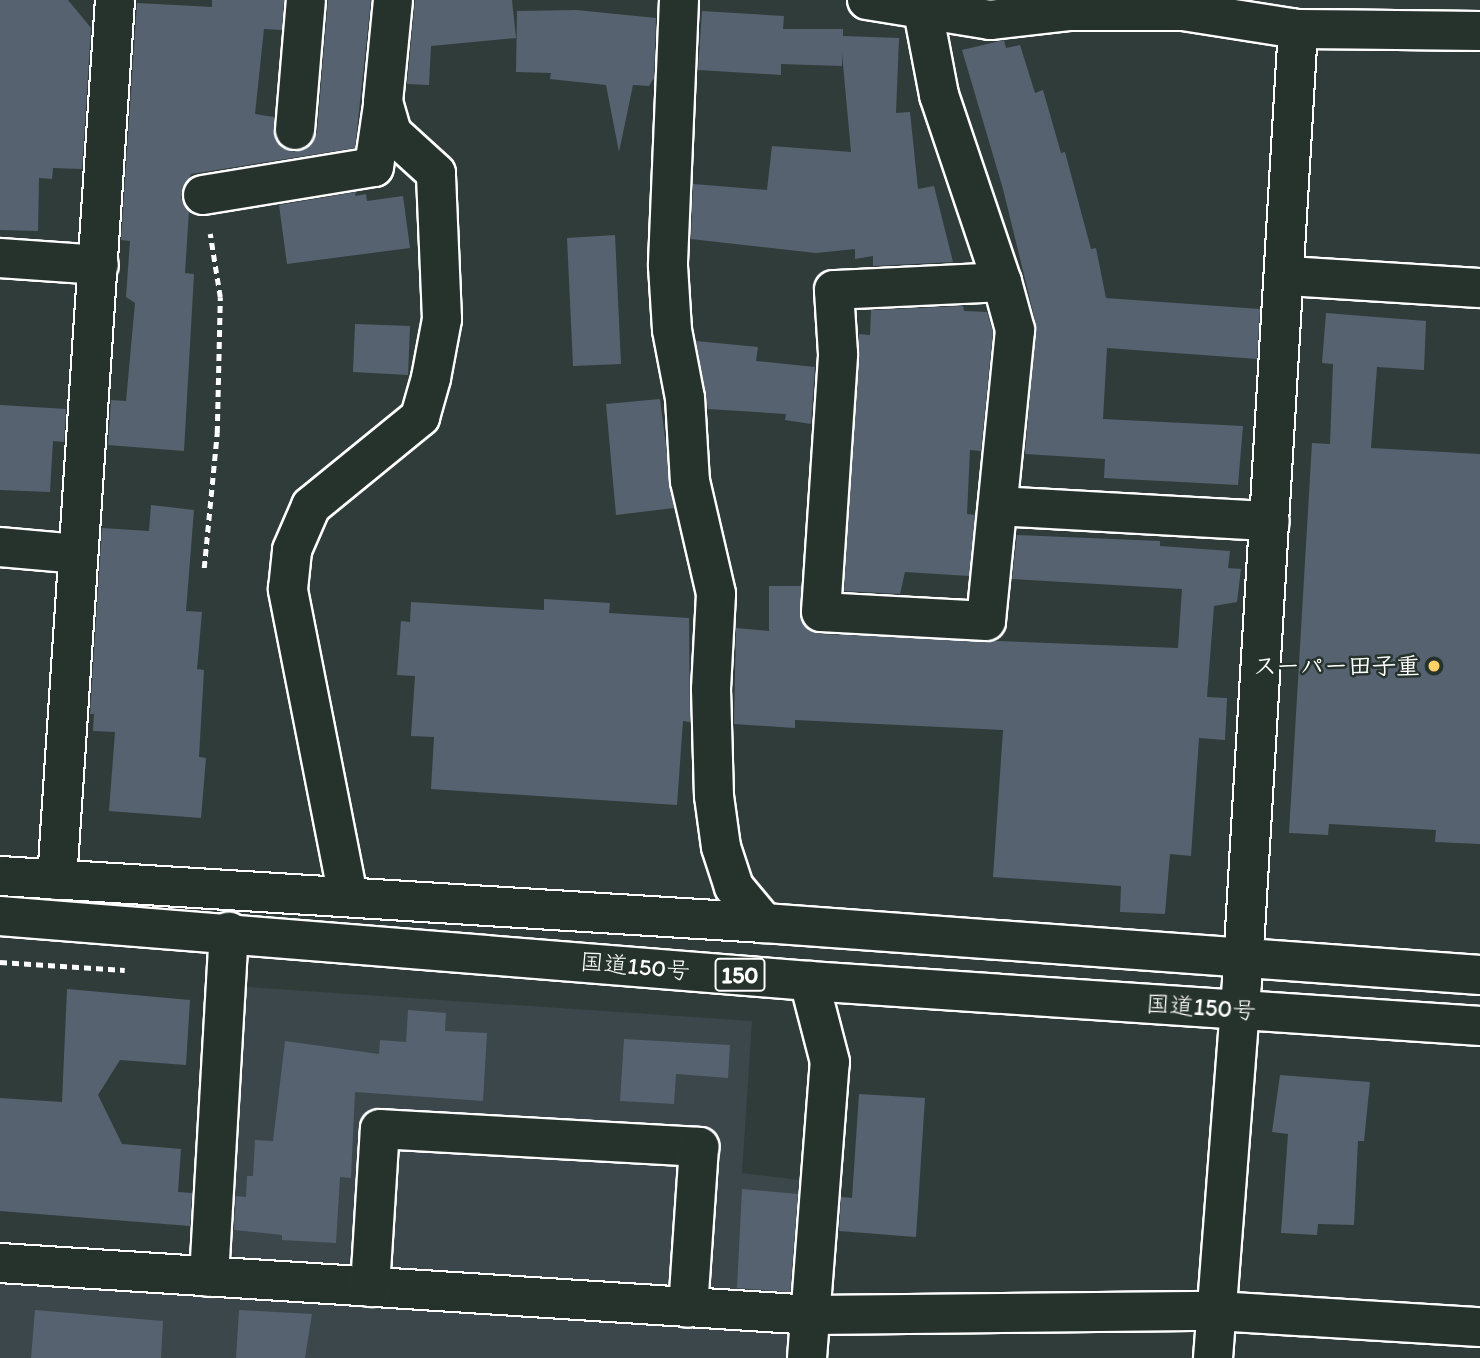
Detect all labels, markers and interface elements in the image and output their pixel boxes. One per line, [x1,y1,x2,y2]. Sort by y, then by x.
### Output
place label: スーパー田子重 [1253,652,1420,680]
marker: スーパー田子重 [1426,658,1442,674]
street label: 国道150号 [579,947,691,985]
road number: 150 [714,956,766,994]
street label: 国道150号 [1145,989,1257,1025]

